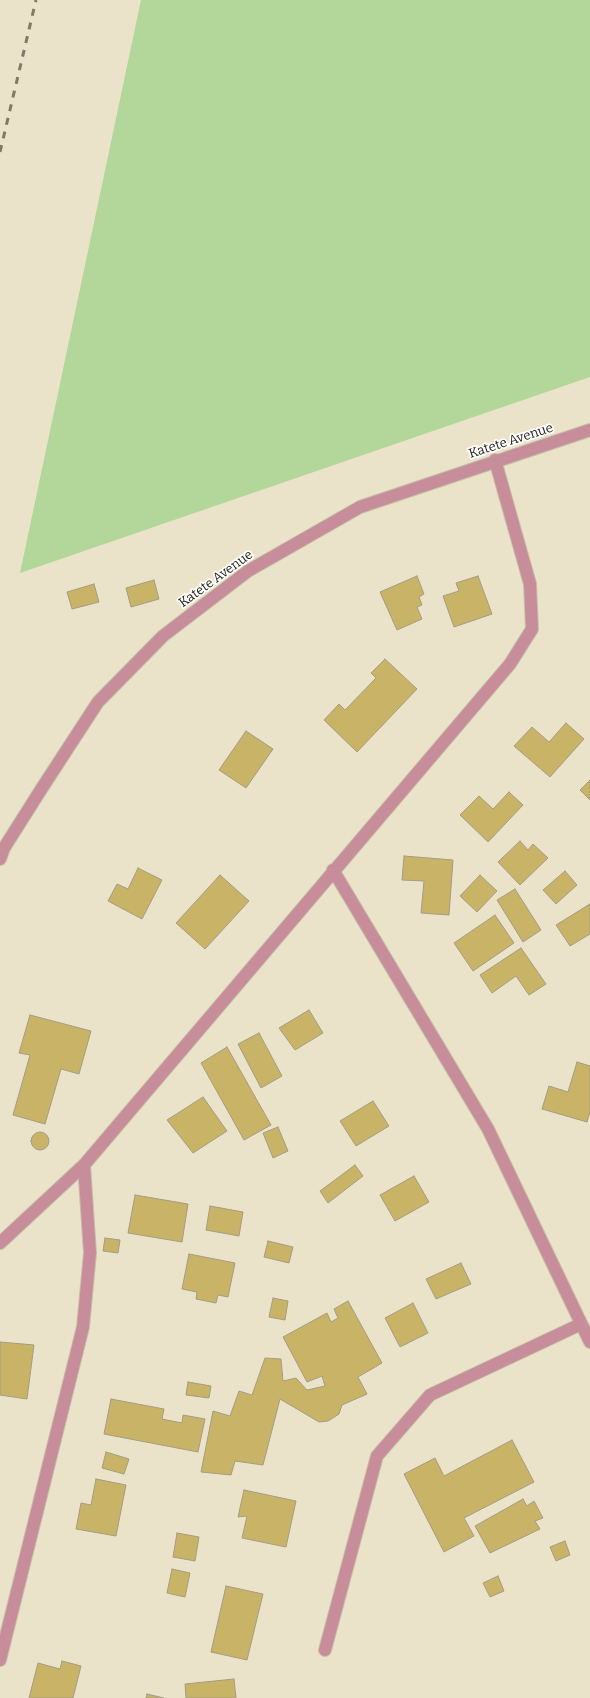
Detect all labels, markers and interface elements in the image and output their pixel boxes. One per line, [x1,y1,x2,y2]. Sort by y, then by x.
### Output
street label: Katete Avenue [467,420,555,462]
street label: Katete Avenue [176,547,256,611]

